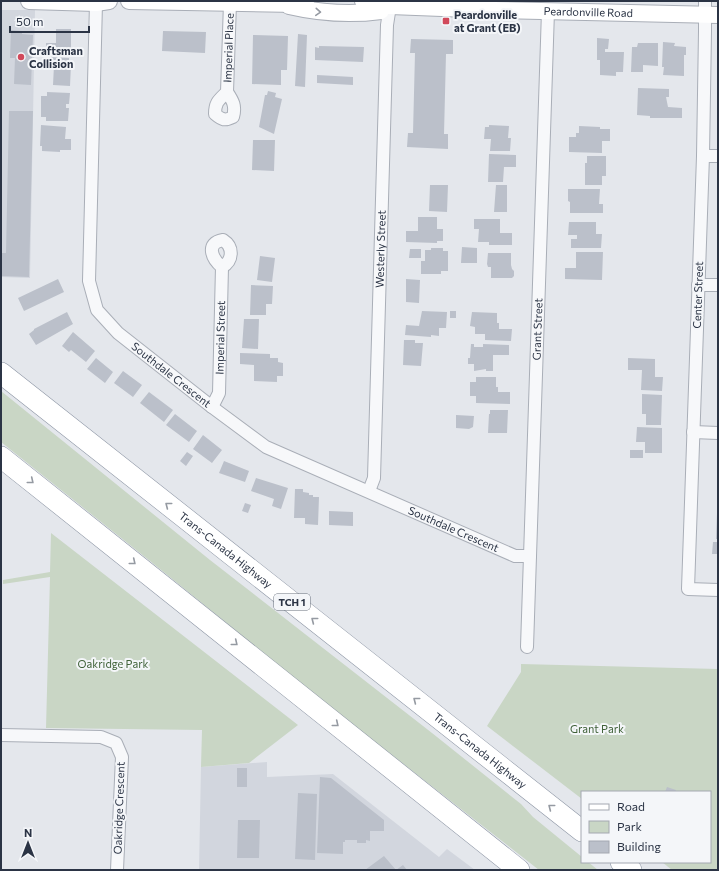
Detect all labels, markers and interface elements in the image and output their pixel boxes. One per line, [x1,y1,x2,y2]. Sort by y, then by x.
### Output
street label: Peardonville Road [543,4,633,19]
one-way arrow [315,7,321,16]
scale bar [10,8,89,34]
place label: Peardonville at Grant (EB) [454,8,521,34]
street label: Imperial Place [220,13,236,83]
text: 50 m [16,14,44,28]
marker: Peardonville at Grant (EB) [441,16,451,26]
place label: Craftsman Collision [29,44,83,70]
marker: Craftsman Collision [16,52,26,62]
street label: Westerly Street [372,210,388,288]
street label: Center Street [690,261,705,329]
street label: Grant Street [529,297,545,360]
street label: Imperial Street [212,300,227,375]
street label: Southdale Crescent [129,339,214,410]
one-way arrow [27,476,34,483]
one-way arrow [166,502,173,509]
street label: Southdale Crescent [407,503,502,554]
street label: Trans-Canada Highway [177,509,275,591]
one-way arrow [129,557,136,564]
road number: TCH 1 [274,594,310,610]
one-way arrow [312,618,319,625]
one-way arrow [230,639,237,646]
park label: Oakridge Park [77,657,149,670]
one-way arrow [414,698,421,705]
street label: Trans-Canada Highway [431,710,530,791]
one-way arrow [332,720,339,727]
park label: Grant Park [570,722,624,735]
street label: Oakridge Crescent [110,761,127,855]
legend [581,791,711,863]
text: Road [617,799,645,813]
one-way arrow [549,805,556,812]
text: Park [617,819,643,833]
north arrow [8,823,48,863]
text: N [24,826,32,839]
text: Building [617,839,661,853]

